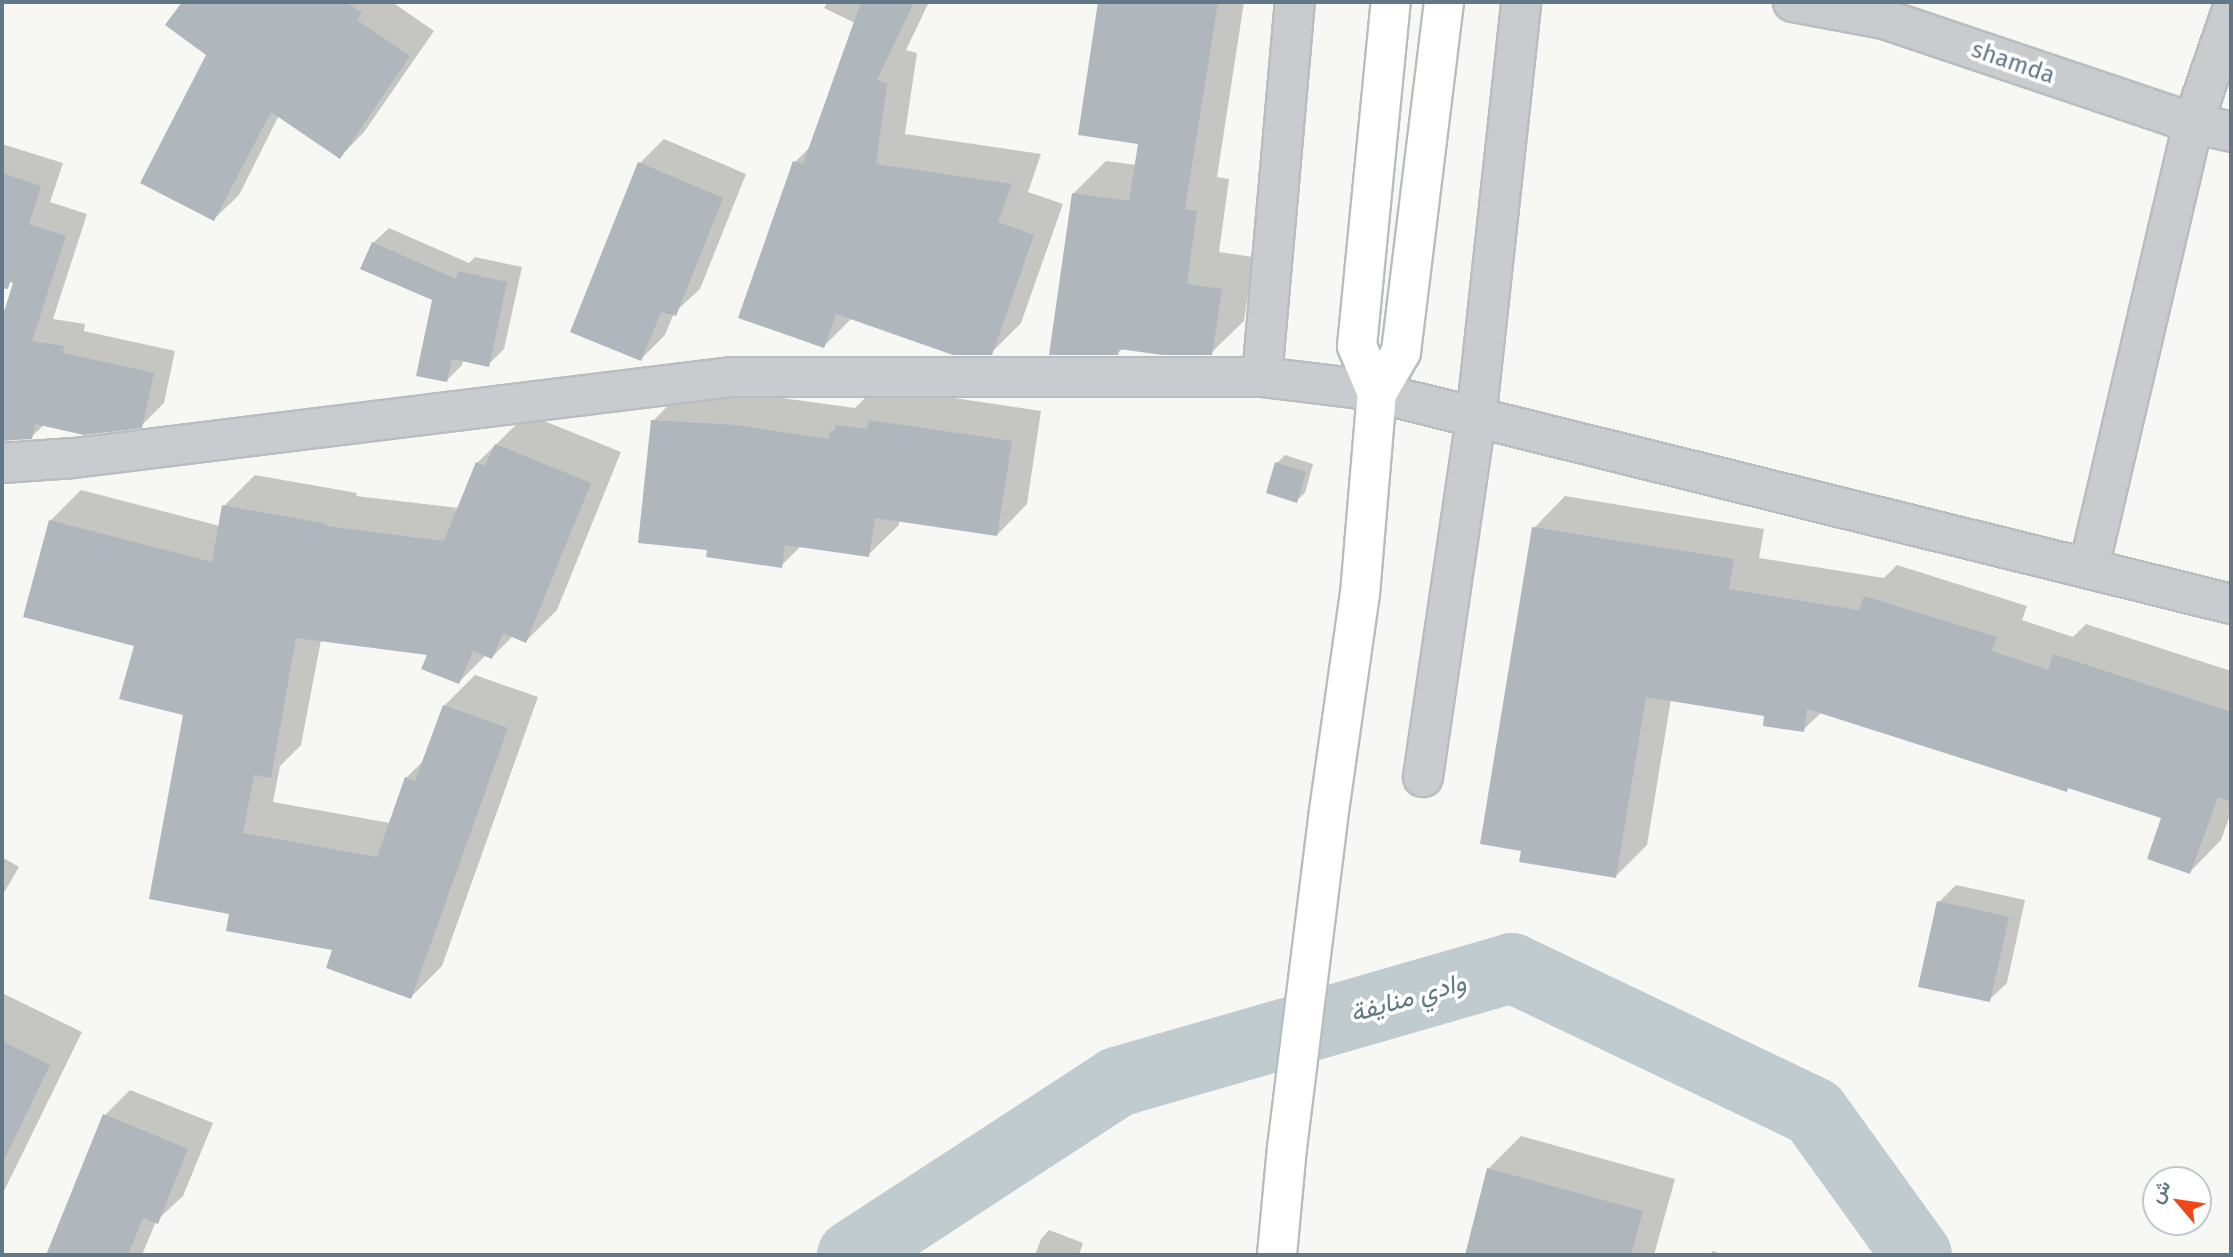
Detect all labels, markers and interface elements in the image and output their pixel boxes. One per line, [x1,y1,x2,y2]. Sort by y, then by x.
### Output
street label: shamda [1968,35,2058,91]
water label: وادي منايفة [1346,967,1470,1029]
north arrow [2142,1166,2212,1236]
text: ش [2144,1176,2176,1207]

